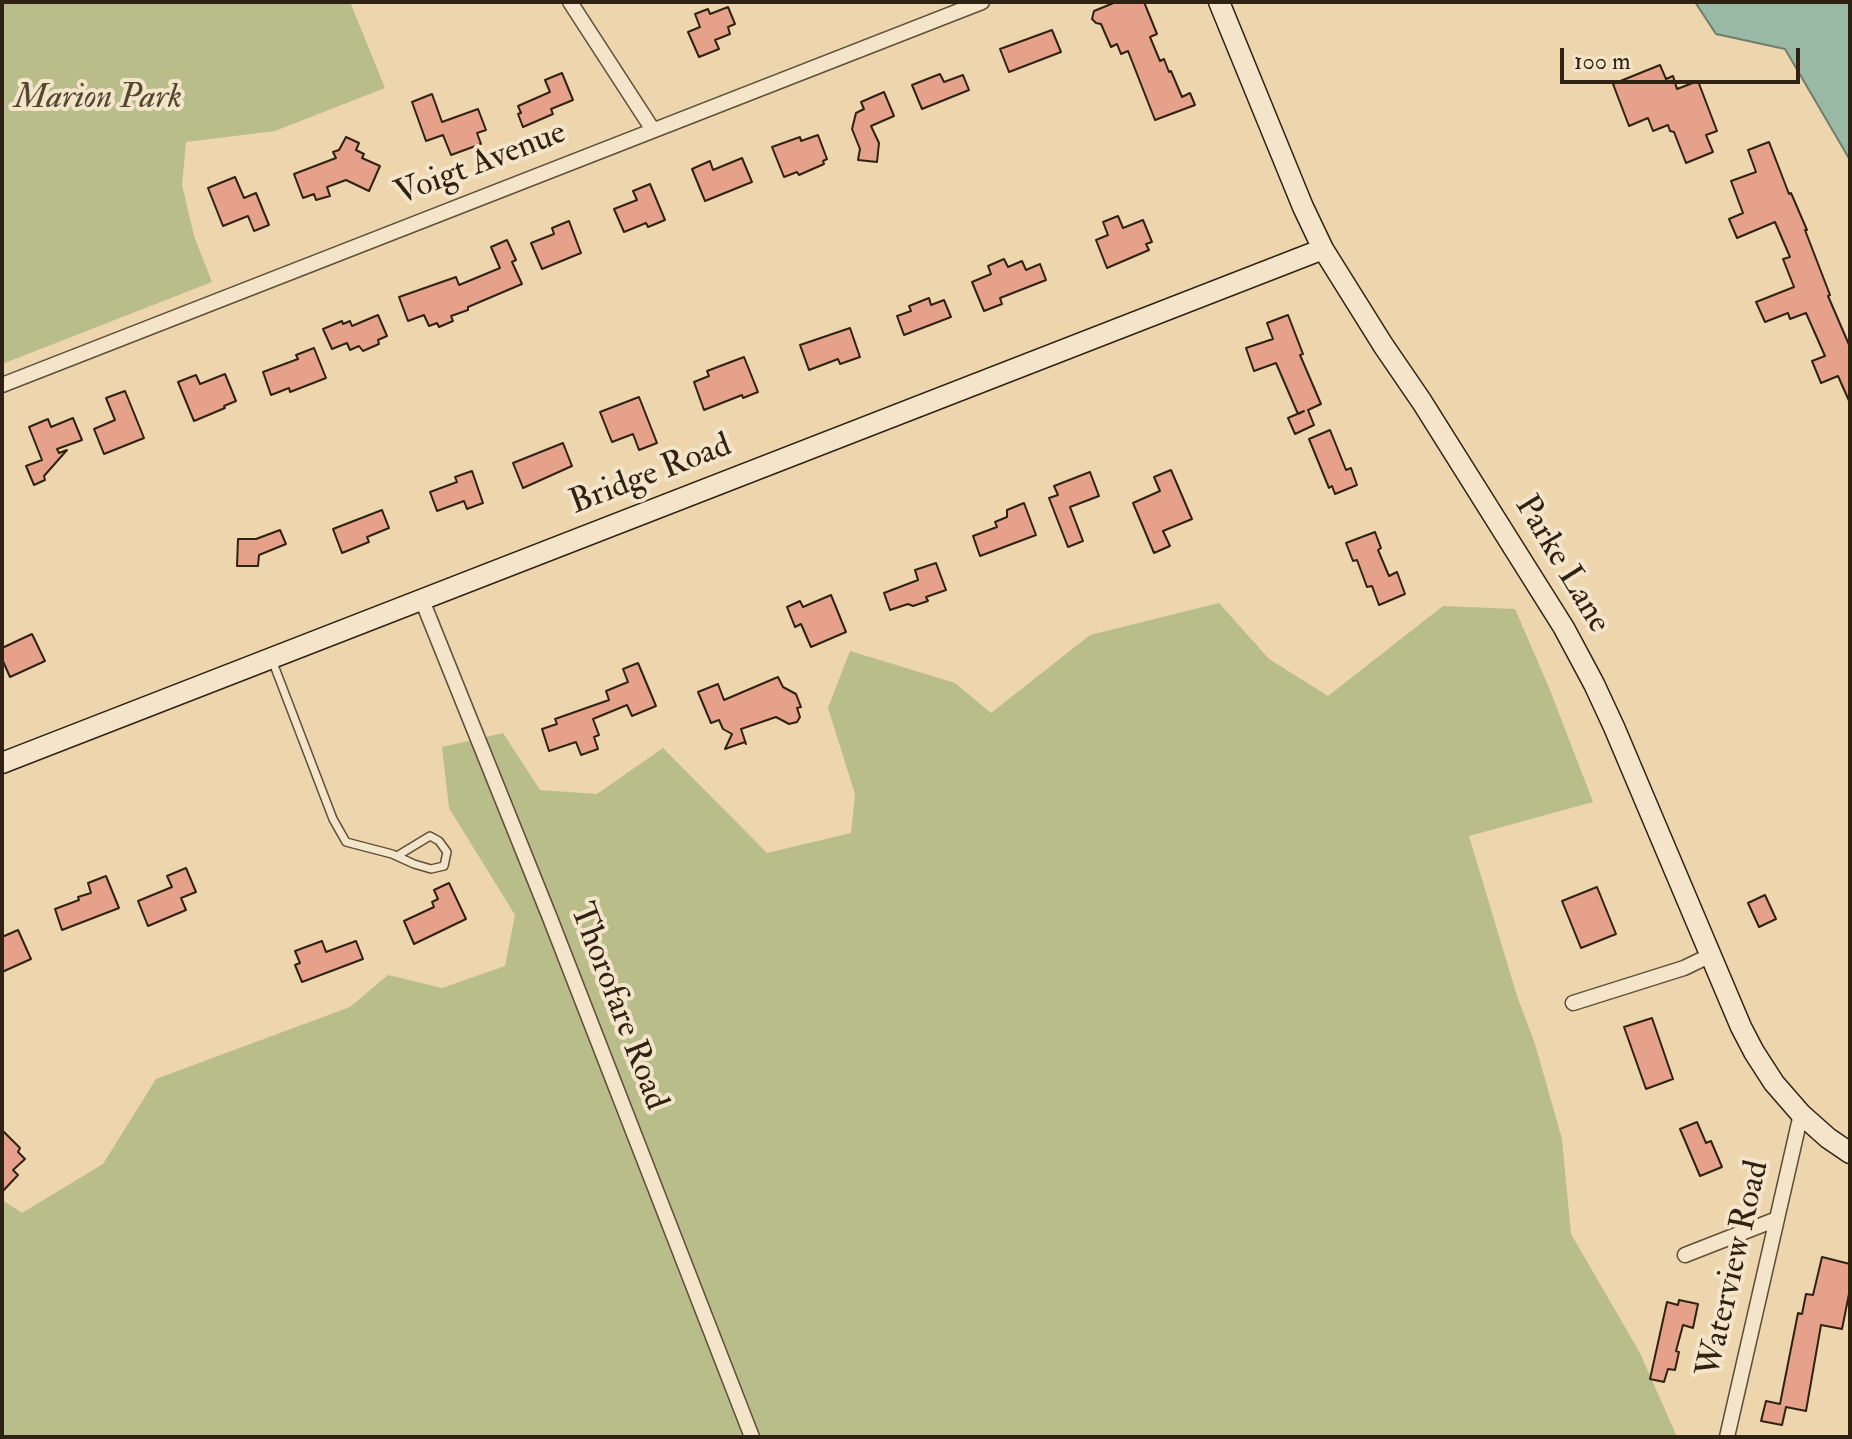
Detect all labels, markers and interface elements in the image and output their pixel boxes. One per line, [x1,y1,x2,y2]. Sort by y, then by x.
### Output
scale bar [1564,32,1804,82]
text: 100 m [1574,46,1631,77]
park label: Marion Park [14,80,182,120]
street label: Voigt Avenue [390,114,572,216]
street label: Bridge Road [565,427,737,525]
street label: Parke Lane [1504,489,1618,641]
street label: Thorofare Road [559,898,675,1116]
street label: Waterview Road [1690,1157,1780,1381]

